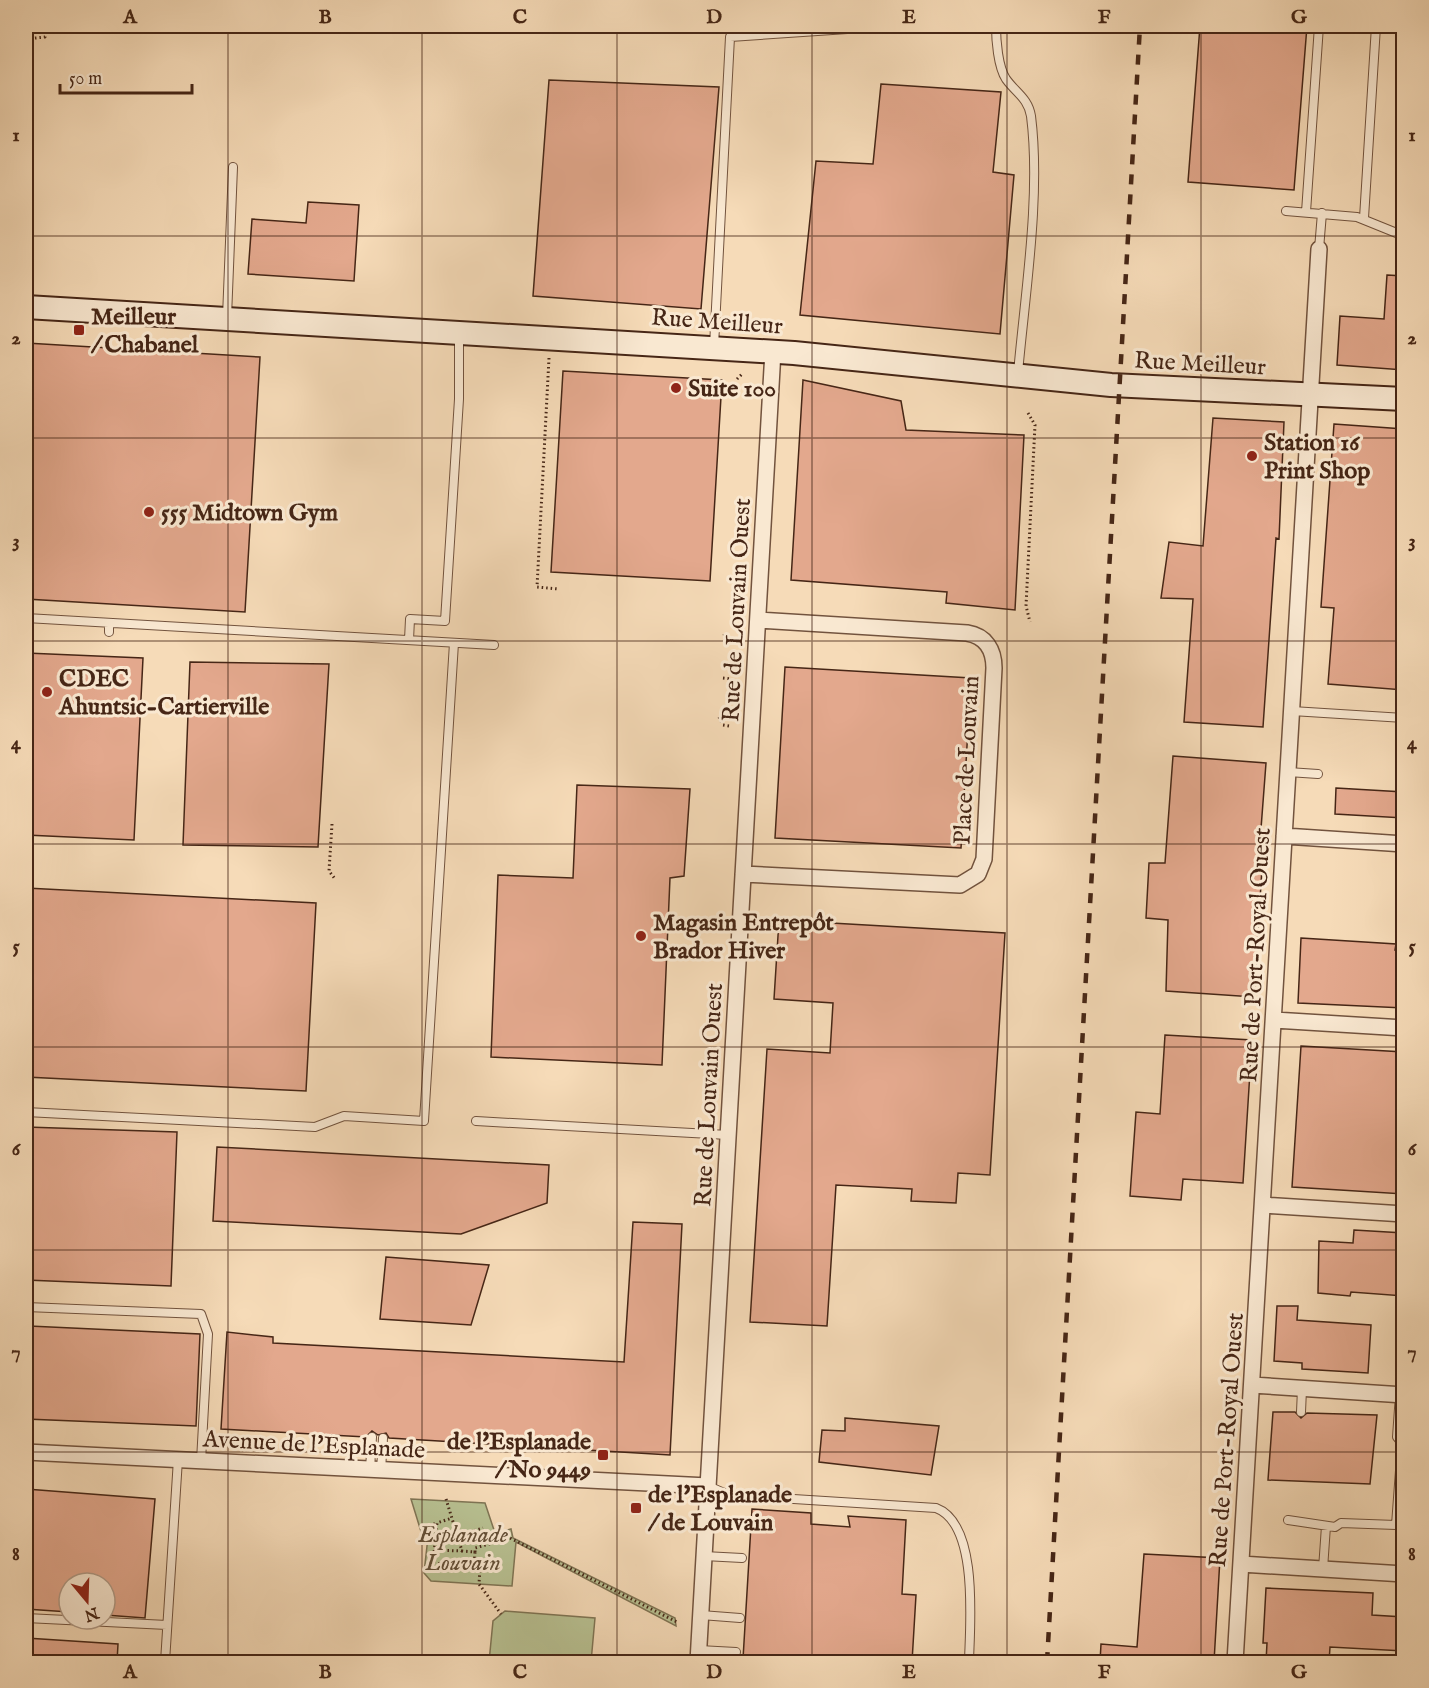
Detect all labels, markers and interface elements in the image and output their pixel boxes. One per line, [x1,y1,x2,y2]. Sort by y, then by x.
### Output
text: A [122,5,138,30]
text: B [318,5,332,30]
text: C [513,5,527,30]
text: D [706,5,722,30]
text: E [902,5,916,30]
text: F [1098,5,1111,30]
text: G [1291,5,1308,30]
scale bar [60,57,192,95]
text: 50 m [69,68,102,91]
text: 1 [12,123,20,148]
text: 1 [1408,123,1416,148]
place label: Meilleur / Chabanel [90,302,199,361]
street label: Rue Meilleur [650,302,784,343]
marker: Meilleur / Chabanel [72,323,86,337]
text: 2 [11,326,21,351]
text: 2 [1407,326,1417,351]
street label: Rue Meilleur [1133,346,1267,383]
place label: Suite 100 [688,374,776,405]
marker: Suite 100 [669,381,683,395]
place label: Station 16 Print Shop [1264,428,1370,487]
marker: Station 16 Print Shop [1245,449,1259,463]
street label: Rue de Louvain Ouest [716,497,759,723]
place label: 555 Midtown Gym [161,498,339,529]
marker: 555 Midtown Gym [142,505,156,519]
text: 3 [12,529,20,554]
text: 3 [1408,529,1416,554]
place label: CDEC Ahuntsic-Cartierville [58,664,269,723]
street label: Place de Louvain [948,675,987,845]
marker: CDEC Ahuntsic-Cartierville [40,685,54,699]
text: 4 [11,731,22,756]
text: 4 [1407,731,1418,756]
street label: Rue de Port-Royal Ouest [1234,827,1279,1083]
place label: Magasin Entrepôt Brador Hiver [653,908,835,967]
marker: Magasin Entrepôt Brador Hiver [634,929,648,943]
text: 5 [12,934,20,959]
text: 5 [1408,934,1416,959]
street label: Rue de Louvain Ouest [688,982,731,1208]
text: 6 [12,1137,22,1162]
text: 6 [1408,1137,1418,1162]
street label: Rue de Port-Royal Ouest [1203,1312,1252,1568]
text: 7 [11,1340,21,1365]
text: 7 [1407,1340,1417,1365]
street label: Avenue de l'Esplanade [201,1424,426,1467]
place label: de l'Esplanade / No 9449 [447,1427,591,1486]
marker: de l'Esplanade / No 9449 [596,1448,610,1462]
place label: de l'Esplanade / de Louvain [647,1480,792,1539]
marker: de l'Esplanade / de Louvain [629,1501,643,1515]
park label: Esplanade Louvain [417,1520,508,1579]
text: 8 [12,1542,20,1567]
text: 8 [1408,1542,1416,1567]
north arrow [57,1571,117,1631]
text: N [81,1601,102,1625]
text: A [122,1660,138,1685]
text: B [318,1660,332,1685]
text: C [513,1660,527,1685]
text: D [706,1660,722,1685]
text: E [902,1660,916,1685]
text: F [1098,1660,1111,1685]
text: G [1291,1660,1308,1685]

